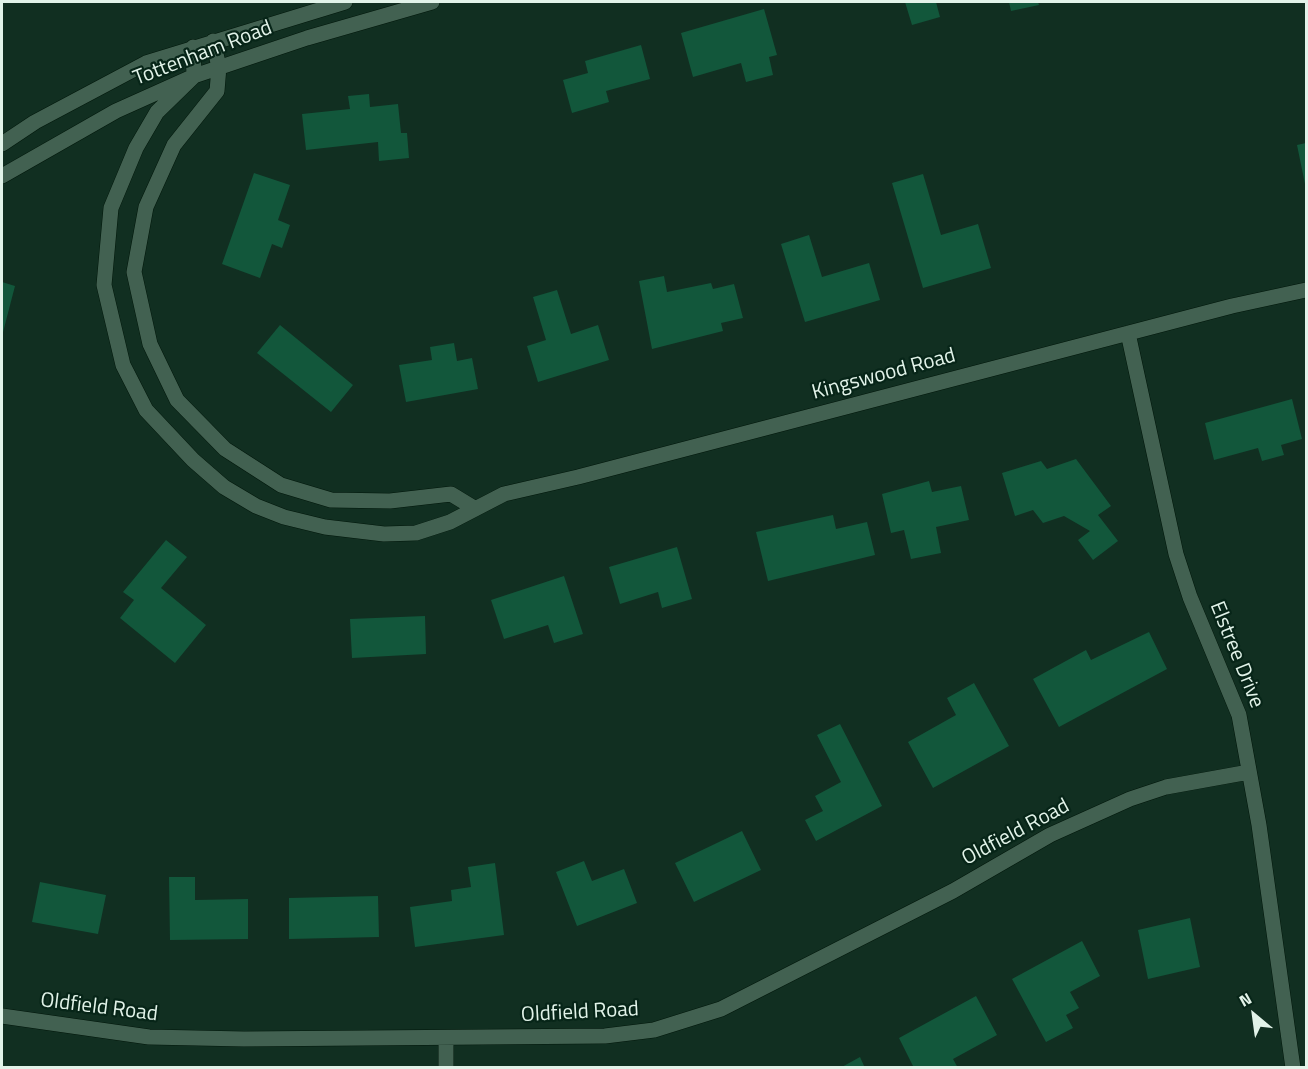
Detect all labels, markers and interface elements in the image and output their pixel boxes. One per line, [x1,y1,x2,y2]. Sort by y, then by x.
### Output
street label: Tottenham Road [130,16,276,92]
street label: Kingswood Road [809,344,959,406]
street label: Elstree Drive [1203,598,1269,712]
street label: Oldfield Road [958,794,1074,872]
north arrow [1224,985,1284,1045]
text: N [1235,986,1256,1012]
street label: Oldfield Road [39,988,159,1028]
street label: Oldfield Road [520,997,640,1029]

